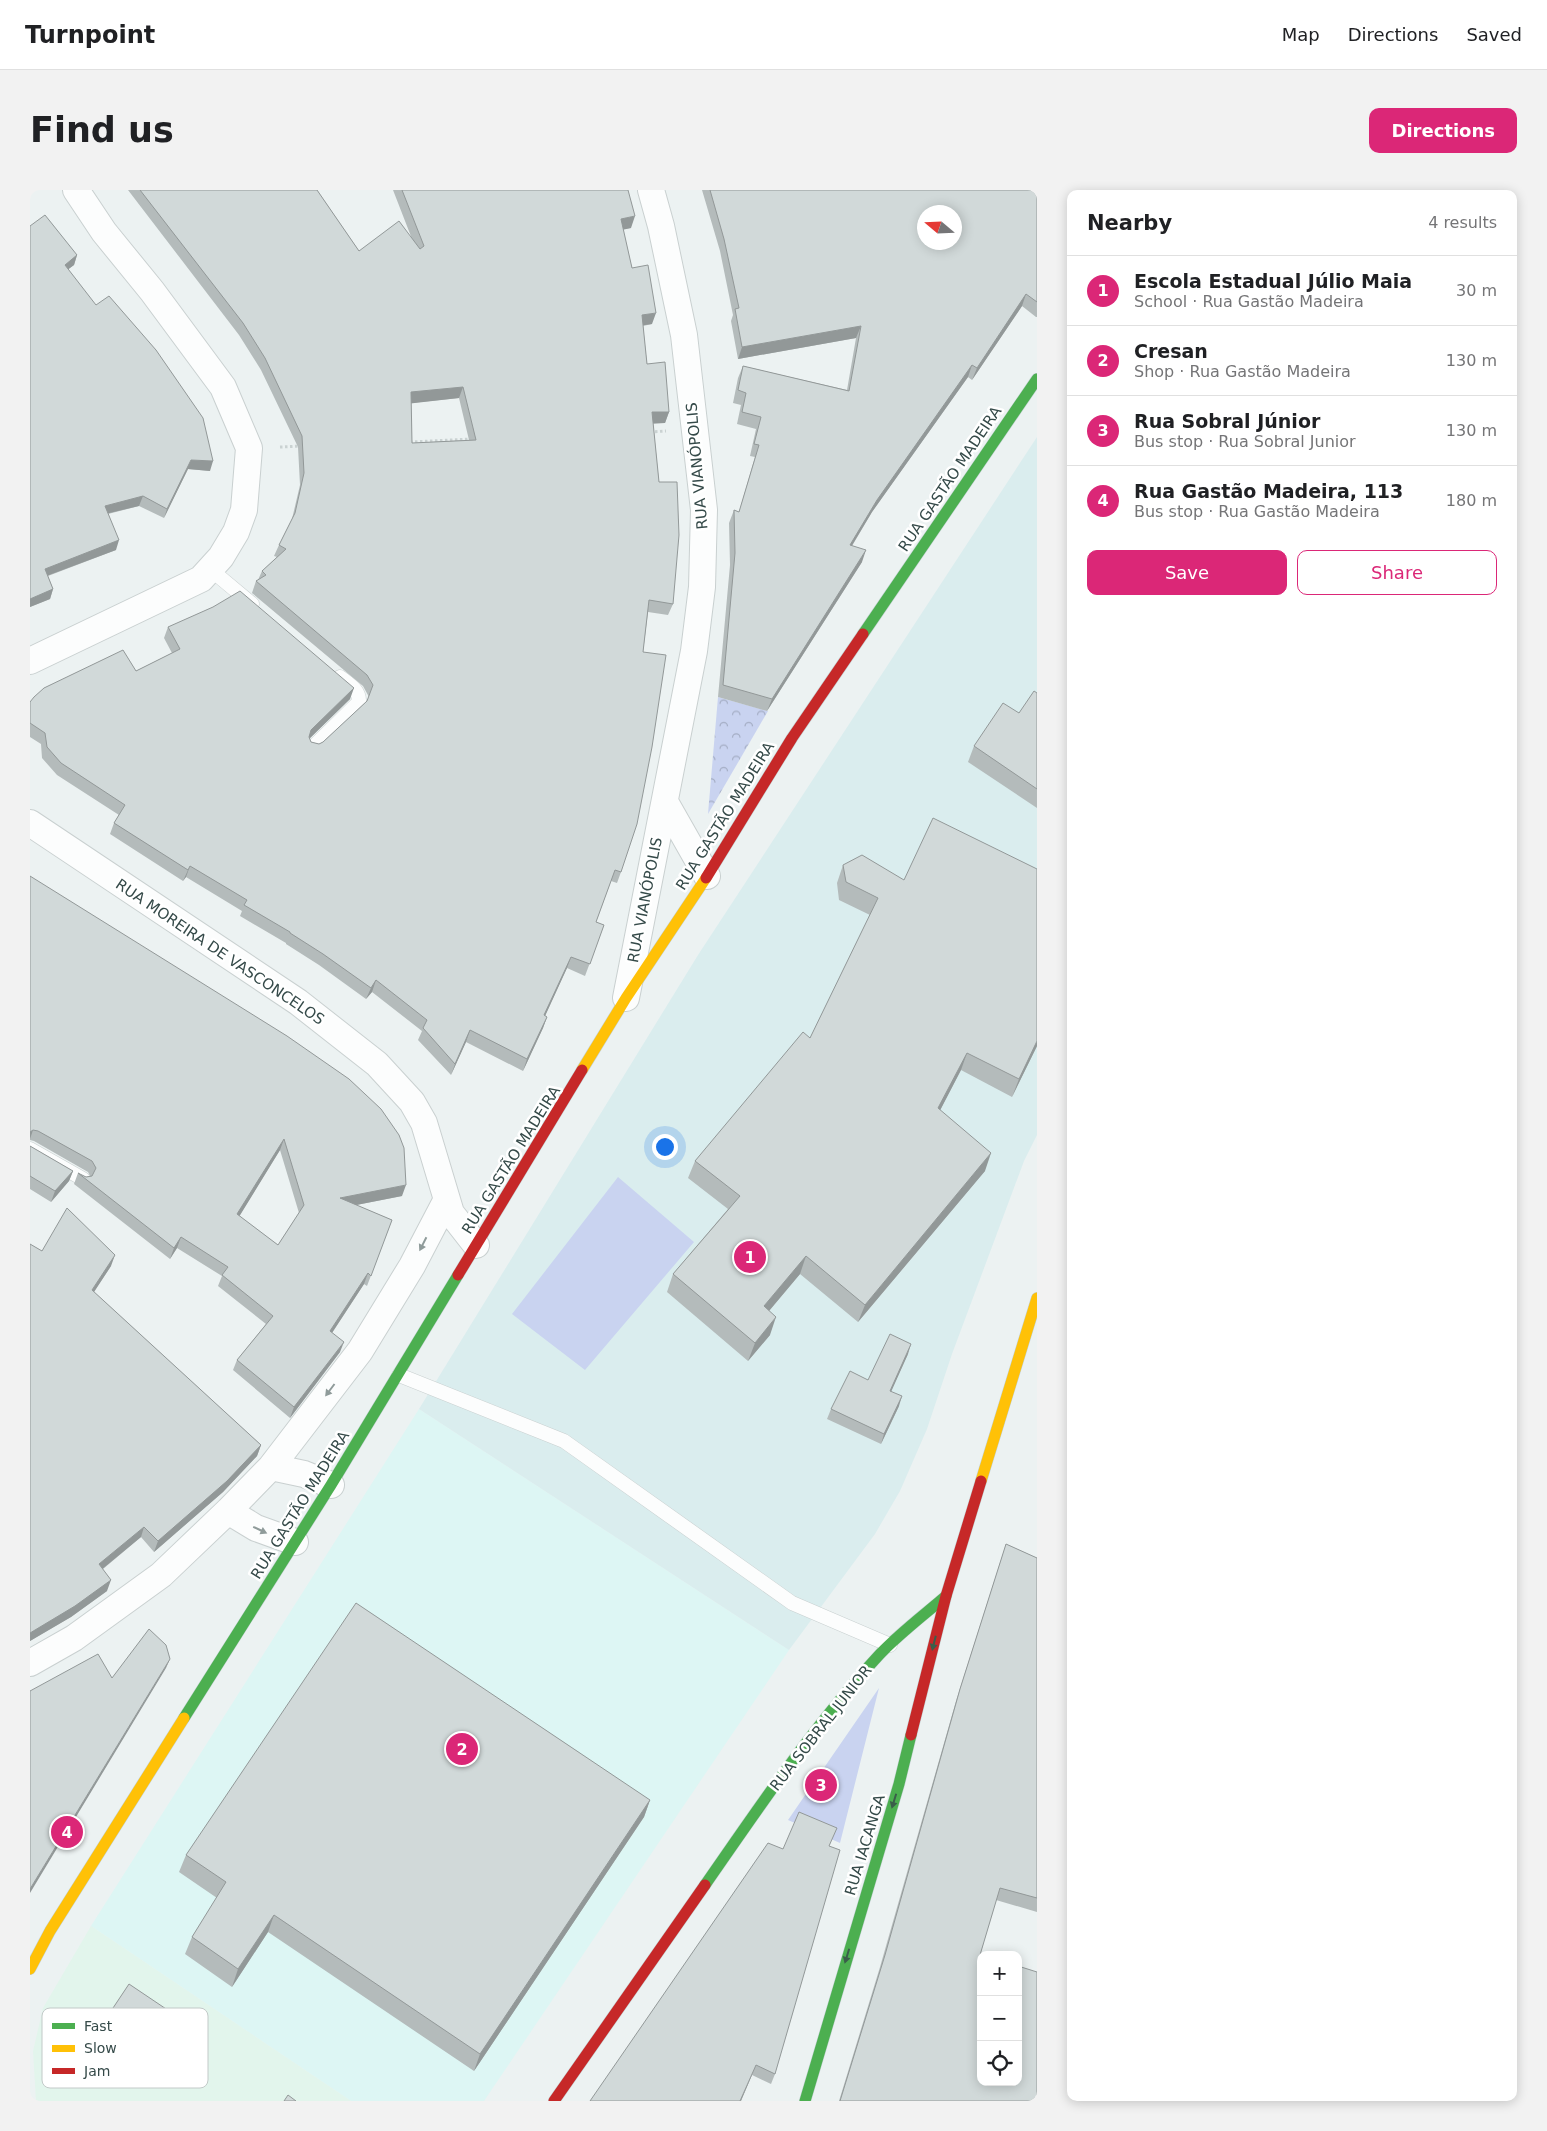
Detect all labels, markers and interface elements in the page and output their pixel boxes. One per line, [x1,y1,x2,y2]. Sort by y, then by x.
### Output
text: Turnpoint [25,21,155,49]
text: Map [1282,24,1320,45]
text: Directions [1348,24,1438,45]
text: Saved [1466,24,1522,45]
button: Directions [1369,108,1517,153]
text: Find us [30,110,174,150]
north arrow [917,205,962,250]
text: Nearby [1087,211,1172,235]
text: 4 results [1428,213,1497,232]
text: Escola Estadual Júlio Maia [1134,270,1412,292]
text: 1 [1097,281,1109,300]
text: 30 m [1456,281,1497,300]
text: School · Rua Gastão Madeira [1134,292,1364,311]
text: Cresan [1134,340,1208,362]
text: 2 [1097,351,1109,370]
text: 130 m [1446,351,1497,370]
text: Shop · Rua Gastão Madeira [1134,362,1351,381]
street label: RUA VIANÓPOLIS [681,402,712,530]
street label: RUA GASTÃO MADEIRA [894,402,1006,555]
text: Rua Sobral Júnior [1134,410,1320,432]
text: 3 [1097,421,1109,440]
text: 130 m [1446,421,1497,440]
text: Bus stop · Rua Sobral Junior [1134,432,1356,451]
text: Rua Gastão Madeira, 113 [1134,480,1403,502]
text: 4 [1097,491,1109,510]
text: 180 m [1446,491,1497,510]
text: Bus stop · Rua Gastão Madeira [1134,502,1380,521]
button: Save [1087,550,1287,595]
button: Share [1297,550,1497,595]
street label: RUA GASTÃO MADEIRA [671,738,778,893]
street label: RUA VIANÓPOLIS [623,835,666,964]
street label: RUA MOREIRA DE VASCONCELOS [112,875,328,1029]
street label: RUA GASTÃO MADEIRA [457,1082,564,1237]
your location [652,1134,678,1160]
one-way arrow [419,1237,427,1251]
pin: 1 [734,1238,766,1276]
one-way arrow [325,1383,335,1397]
street label: RUA GASTÃO MADEIRA [246,1427,353,1582]
one-way arrow [253,1526,267,1534]
one-way arrow [930,1636,938,1651]
street label: RUA SOBRAL JUNIOR [766,1662,876,1794]
pin: 2 [446,1730,478,1768]
pin: 3 [805,1766,837,1804]
street label: RUA IACANGA [841,1792,889,1898]
one-way arrow [889,1793,897,1808]
pin: 4 [51,1813,83,1851]
one-way arrow [843,1949,851,1964]
map controls [977,1951,1022,2086]
button: + [977,1951,1022,1996]
button: − [977,1996,1022,2041]
legend [42,2008,208,2088]
text: Fast [84,2018,113,2034]
text: Slow [84,2040,117,2056]
button: locate [977,2041,1022,2086]
text: Jam [83,2063,110,2079]

